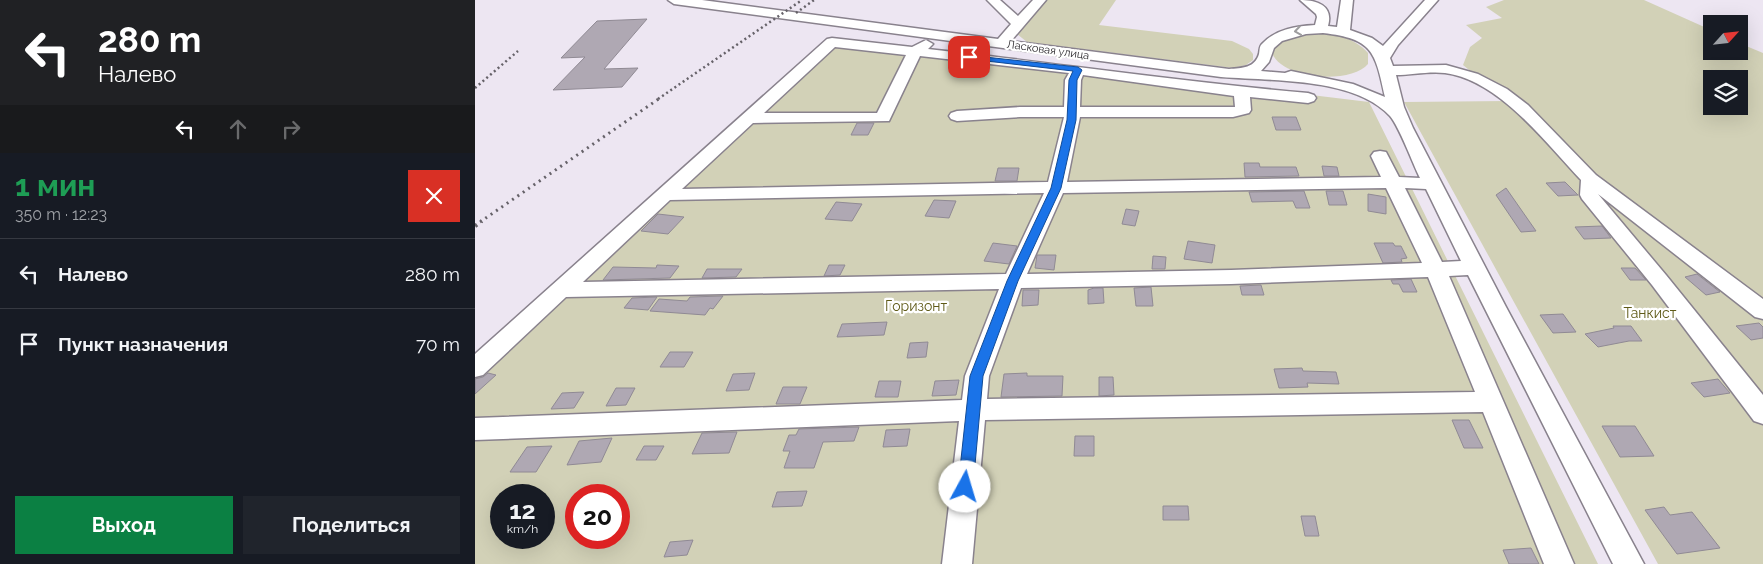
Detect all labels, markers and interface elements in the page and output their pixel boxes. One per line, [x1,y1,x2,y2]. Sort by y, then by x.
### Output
north arrow [1703,15,1747,60]
map controls [1703,15,1748,115]
text: 280 m [98,19,201,60]
icon: left [15,20,80,85]
one-way arrow [1293,25,1302,35]
pin [948,36,990,78]
street label: Ласковая улица [1006,38,1090,62]
icon: arrive [955,43,983,71]
text: Налево [98,61,176,87]
button: layers [1703,70,1748,115]
icon: left [171,115,199,143]
icon: ahead [224,115,252,143]
icon: right [277,115,305,143]
text: 1 мин [15,168,95,203]
button: close [408,170,460,222]
text: 350 m · 12:23 [15,205,107,224]
icon: left [15,260,43,288]
text: Налево [58,263,128,285]
text: 280 m [405,263,460,285]
park label: Горизонт [885,298,947,314]
park label: Танкист [1624,305,1677,321]
icon: arrive [15,330,43,358]
text: Пункт назначения [58,333,228,355]
text: 70 m [416,333,460,355]
position arrow [938,460,990,512]
speed limit sign: 20 [565,484,630,549]
text: 12 [509,495,536,525]
button: Выход [15,496,233,554]
button: Поделиться [243,496,460,554]
text: km/h [507,522,538,536]

